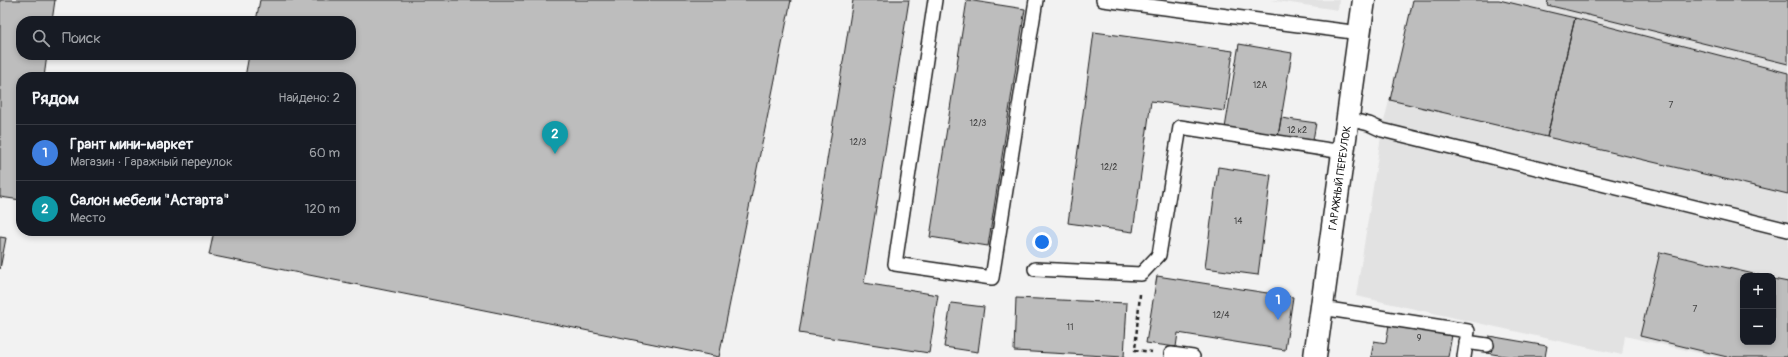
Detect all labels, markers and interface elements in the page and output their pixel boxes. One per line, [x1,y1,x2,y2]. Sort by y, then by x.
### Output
search box [16,16,356,60]
icon: search [30,27,52,49]
text: Поиск [62,29,101,48]
house number: 12А [1253,80,1267,91]
text: Рядом [32,88,79,109]
text: Найдено: 2 [278,90,340,106]
house number: 7 [1669,100,1674,111]
house number: 12/3 [970,118,986,129]
pin: 2 [542,121,568,154]
house number: 12 к2 [1287,125,1307,136]
street label: ГАРАЖНЫЙ ПЕРЕУЛОК [1326,125,1354,231]
text: Грант мини-маркет [70,135,193,154]
house number: 12/3 [850,137,866,148]
text: 1 [42,145,48,161]
text: 60 m [309,145,340,161]
text: Магазин · Гаражный переулок [70,154,233,170]
house number: 12/2 [1101,162,1117,173]
text: Салон мебели "Астарта" [70,191,229,210]
text: 2 [41,201,49,217]
text: 120 m [304,201,340,217]
text: Место [70,210,106,226]
house number: 14 [1234,216,1243,227]
your location [1032,232,1052,252]
map controls [1740,273,1776,345]
button: + [1740,273,1776,309]
pin: 1 [1265,287,1291,320]
house number: 7 [1693,304,1698,315]
button: − [1740,309,1776,345]
house number: 12/4 [1212,310,1230,321]
house number: 11 [1066,322,1074,333]
house number: 9 [1417,333,1422,344]

